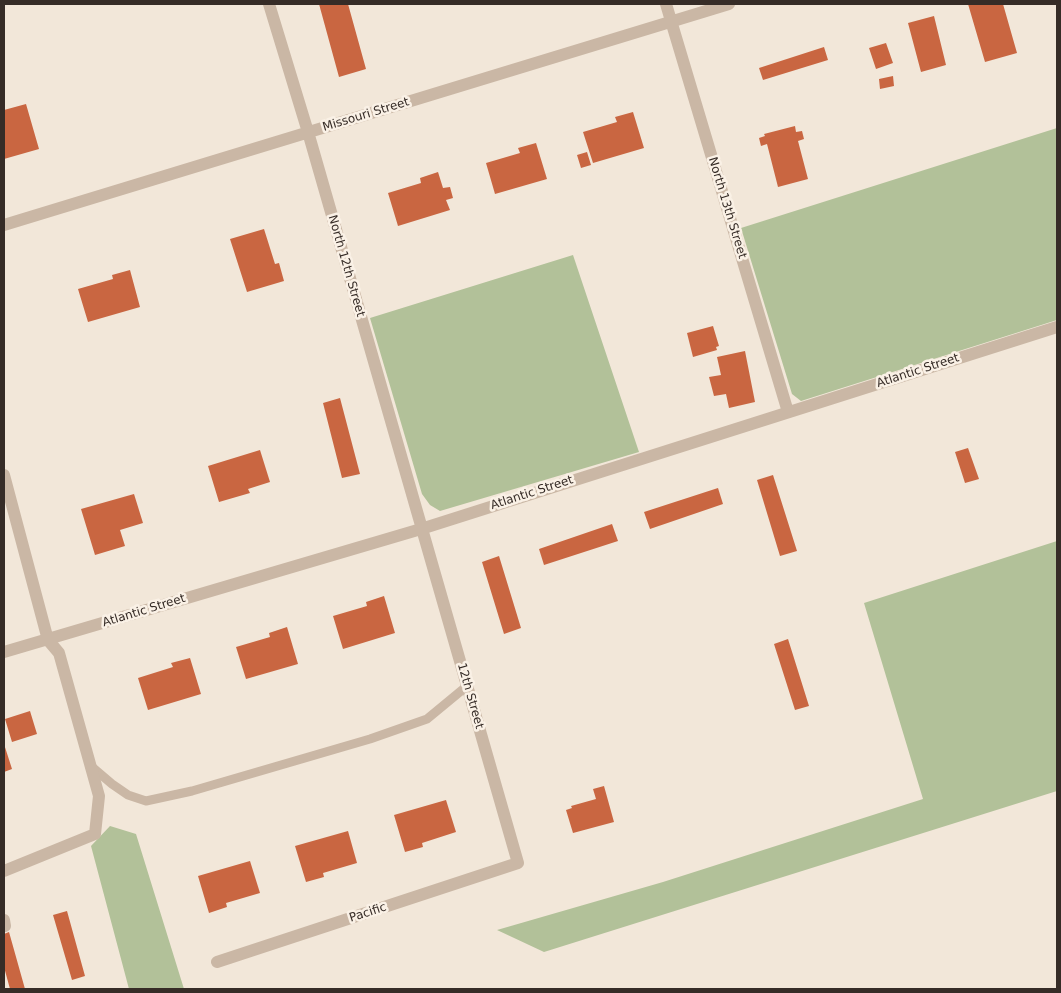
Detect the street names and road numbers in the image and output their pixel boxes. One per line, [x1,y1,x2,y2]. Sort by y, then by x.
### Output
street label: Missouri Street [321,95,411,135]
street label: North 13th Street [705,156,749,260]
street label: North 12th Street [325,213,367,319]
street label: Atlantic Street [875,351,961,391]
street label: Atlantic Street [489,473,575,513]
street label: Atlantic Street [101,592,187,630]
street label: 12th Street [454,661,486,731]
street label: Pacific [348,900,388,926]

